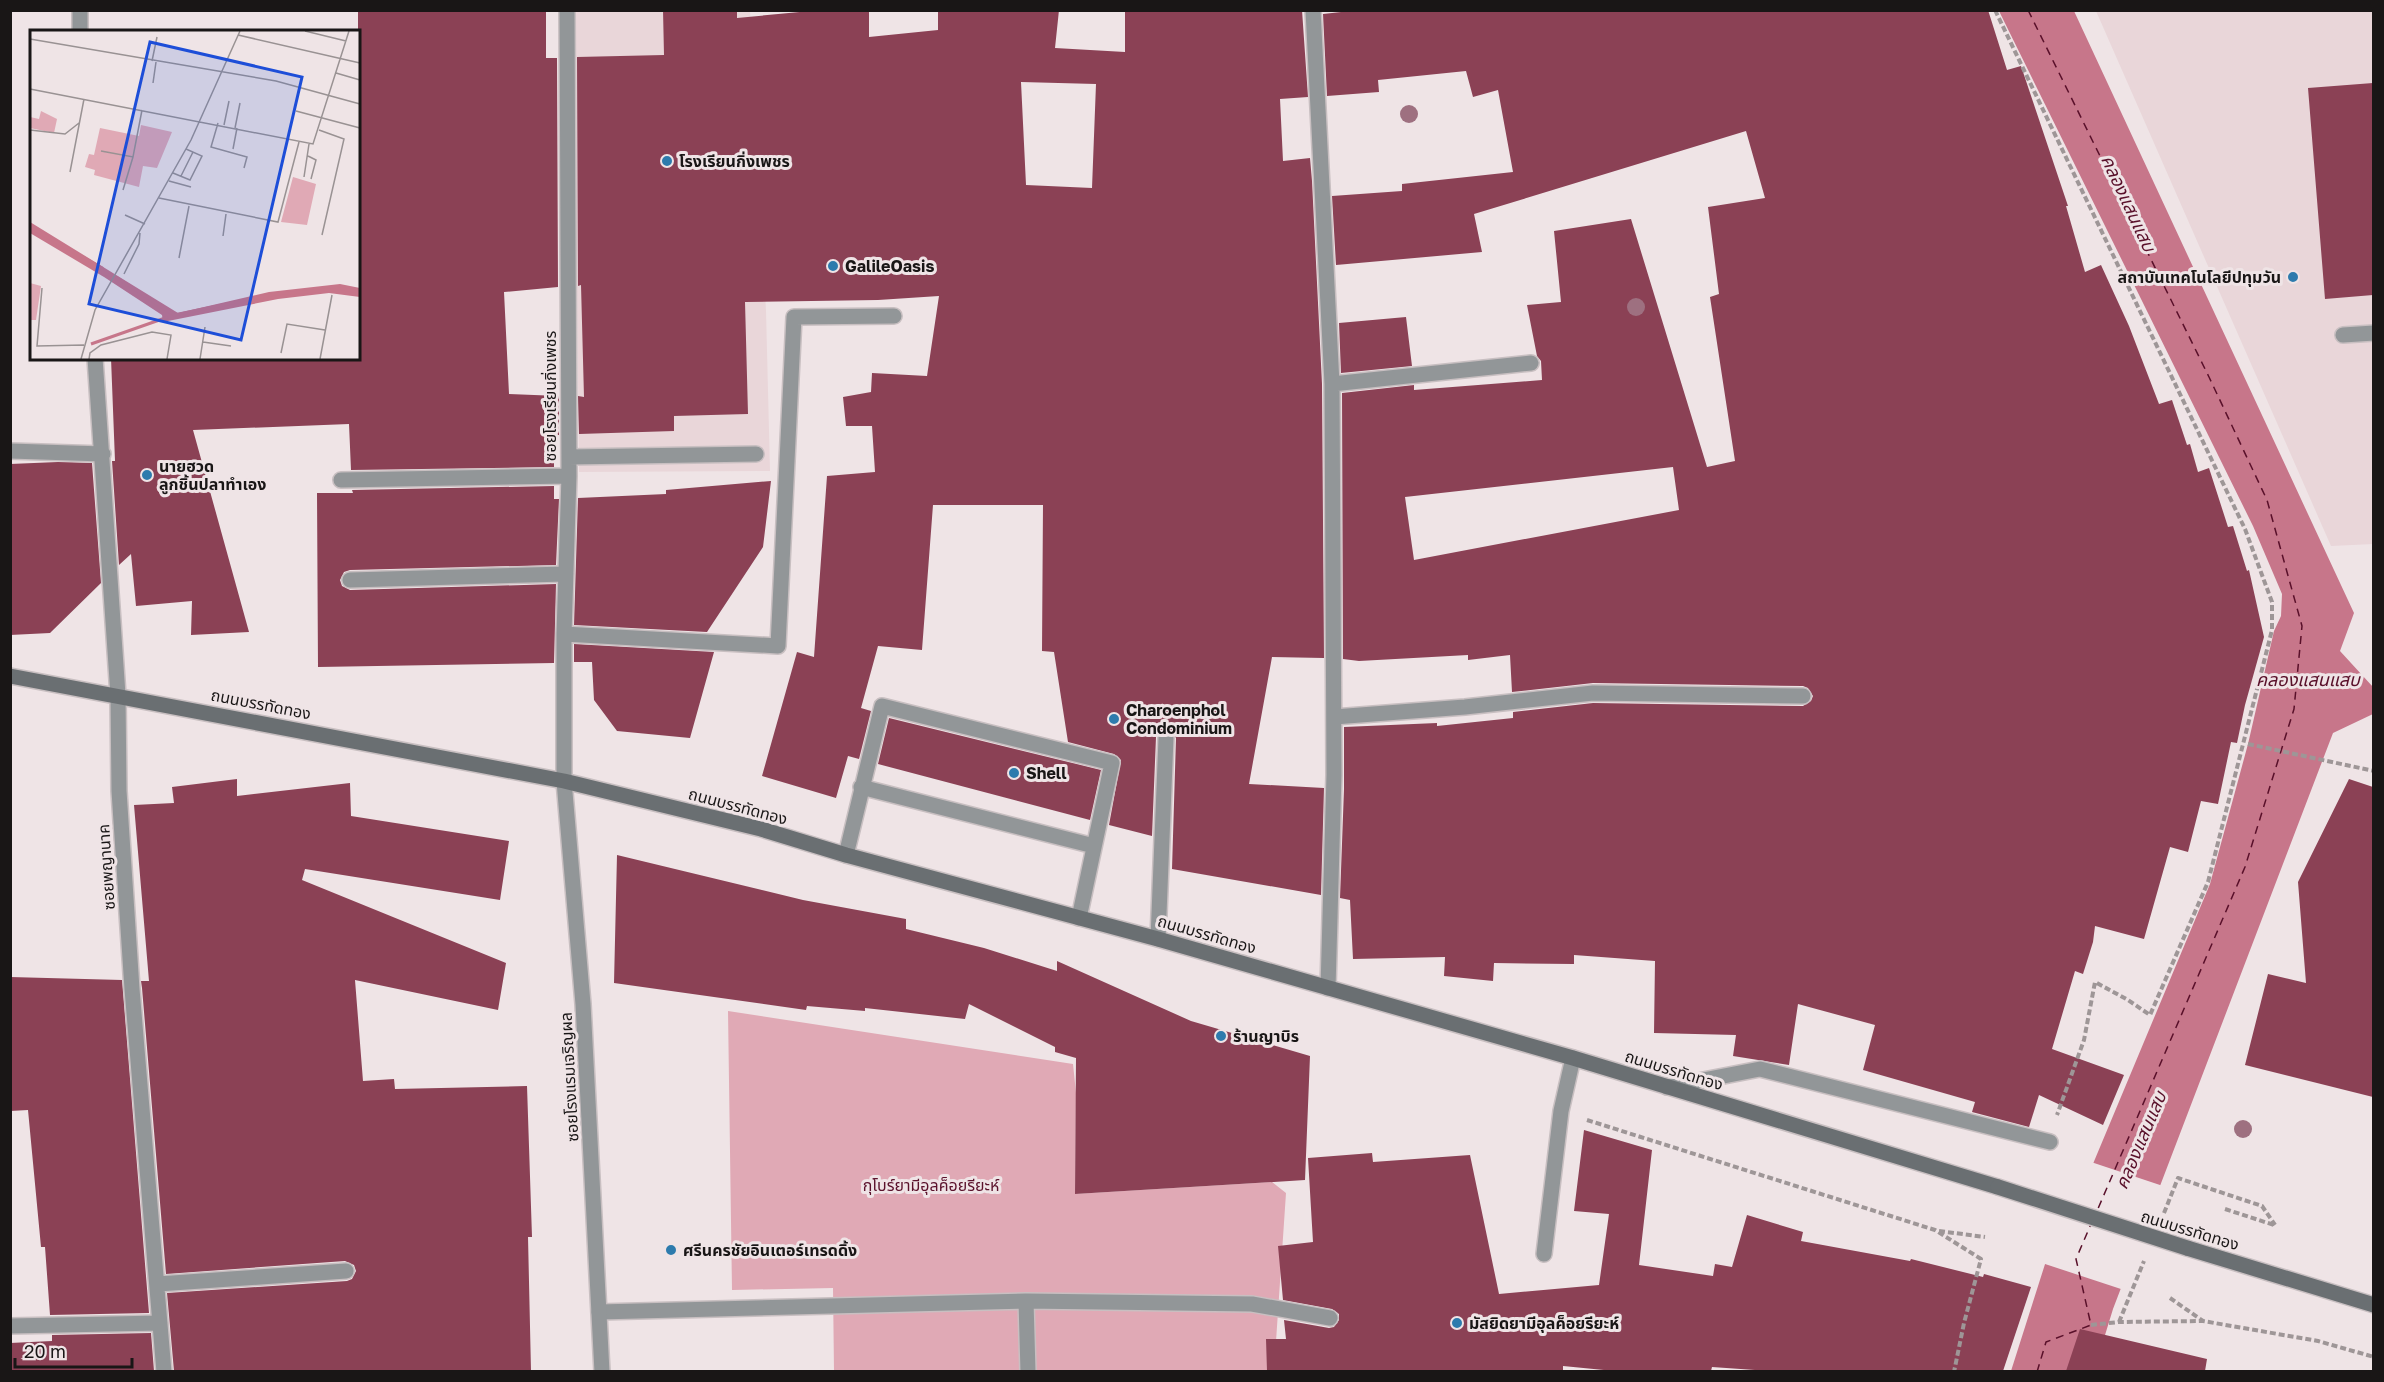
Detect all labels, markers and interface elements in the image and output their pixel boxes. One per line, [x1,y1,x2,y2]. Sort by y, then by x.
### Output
inset map [30,30,360,360]
place label: โรงเรียนกิ่งเพชร [679,151,790,171]
water label: คลองแสนแสบ [2097,151,2161,256]
marker: โรงเรียนกิ่งเพชร [660,154,674,168]
place label: GalileOasis [845,256,934,276]
marker: GalileOasis [826,259,840,273]
place label: สถาบันเทคโนโลยีปทุมวัน [2118,267,2281,287]
marker: สถาบันเทคโนโลยีปทุมวัน [2286,270,2300,284]
street label: ซอยโรงเรียนกิ่งเพชร [540,330,560,461]
place label: นายฮวด ลูกชิ้นปลาทำเอง [159,456,266,495]
marker: นายฮวด ลูกชิ้นปลาทำเอง [140,468,154,482]
water label: คลองแสนแสบ [2256,668,2361,690]
street label: ถนนบรรทัดทอง [209,684,313,724]
place label: Charoenphol Condominium [1126,700,1232,738]
marker: Charoenphol Condominium [1107,712,1121,726]
place label: Shell [1026,763,1067,783]
marker: Shell [1007,766,1021,780]
street label: ถนนบรรทัดทอง [686,783,790,829]
street label: ซอยพญานาค [93,823,119,911]
street label: ถนนบรรทัดทอง [1155,910,1259,958]
street label: ซอยโรงแรมเจริญผล [556,1012,582,1142]
place label: ร้านญาบิร [1233,1026,1299,1046]
marker: ร้านญาบิร [1214,1029,1228,1043]
street label: ถนนบรรทัดทอง [1622,1046,1726,1094]
water label: คลองแสนแสบ [2110,1087,2171,1192]
park label: กุโบร์ยามีอุลค็อยรียะห์ [863,1175,1000,1195]
street label: ถนนบรรทัดทอง [2138,1206,2242,1254]
place label: ศรีนครชัยอินเตอร์เทรดดิ้ง [683,1240,857,1260]
marker: ศรีนครชัยอินเตอร์เทรดดิ้ง [664,1243,678,1257]
place label: มัสยิดยามีอุลค็อยรียะห์ [1469,1313,1619,1333]
marker: มัสยิดยามีอุลค็อยรียะห์ [1450,1316,1464,1330]
scale bar [15,1331,132,1369]
text: 20 m [24,1340,66,1362]

